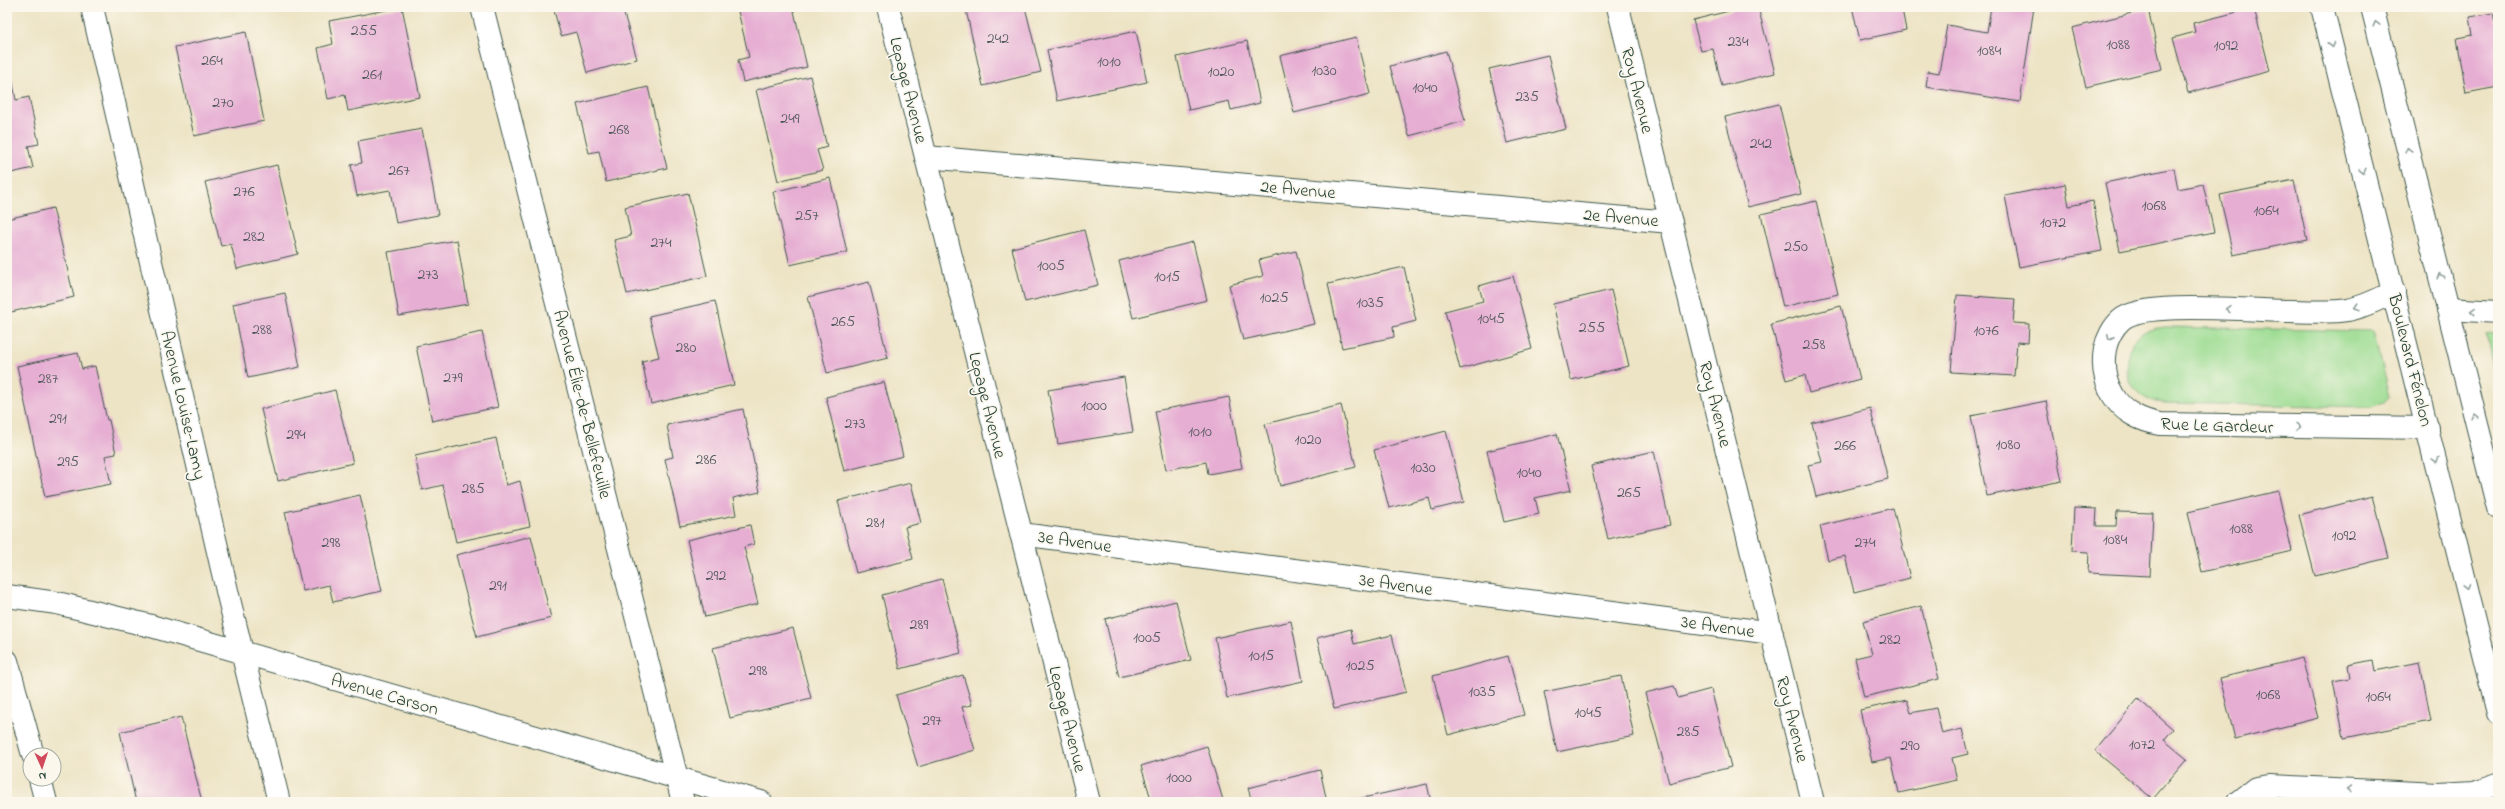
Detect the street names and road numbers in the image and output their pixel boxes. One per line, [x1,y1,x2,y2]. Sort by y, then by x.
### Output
street label: Lepage Avenue [880,35,933,148]
street label: Roy Avenue [1613,45,1659,137]
street label: 2e Avenue [1259,175,1337,207]
street label: 2e Avenue [1582,203,1660,235]
street label: Boulevard Fénelon [2380,290,2438,430]
street label: Avenue Élie-de-Bellefeuille [545,307,617,502]
street label: Avenue Louise-Lamy [152,328,212,483]
street label: Lepage Avenue [959,350,1012,463]
street label: Roy Avenue [1691,359,1737,451]
street label: Rue Le Gardeur [2160,412,2274,442]
street label: 3e Avenue [1036,525,1114,561]
street label: 3e Avenue [1357,568,1435,604]
street label: 3e Avenue [1679,610,1757,646]
street label: Lepage Avenue [1039,664,1092,777]
street label: Avenue Carson [328,668,441,724]
street label: Roy Avenue [1768,674,1814,766]

